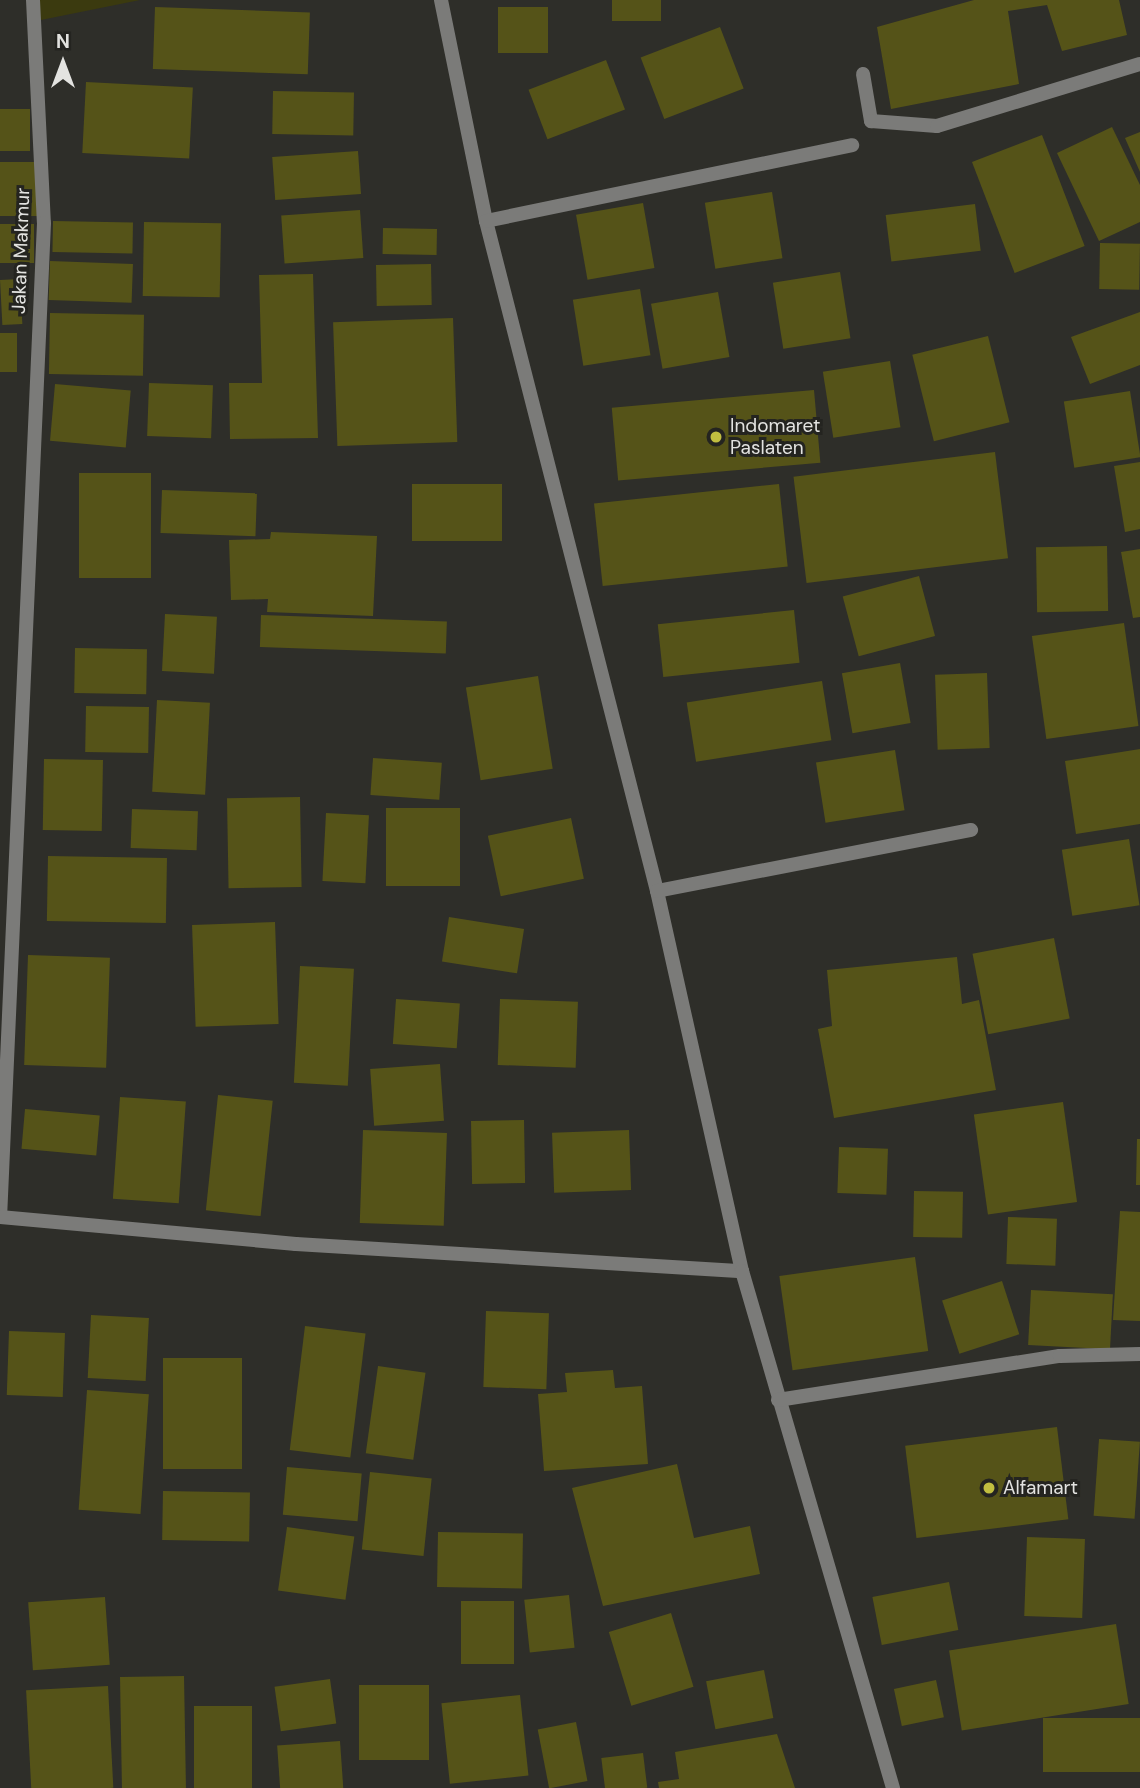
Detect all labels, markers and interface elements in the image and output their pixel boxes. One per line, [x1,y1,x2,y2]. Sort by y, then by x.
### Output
north arrow [28,28,98,98]
text: N [56,29,70,54]
street label: Jakan Makmur [7,187,35,315]
place label: Indomaret Paslaten [730,415,820,459]
marker: Indomaret Paslaten [708,429,724,445]
place label: Alfamart [1003,1477,1078,1499]
marker: Alfamart [981,1480,997,1496]

